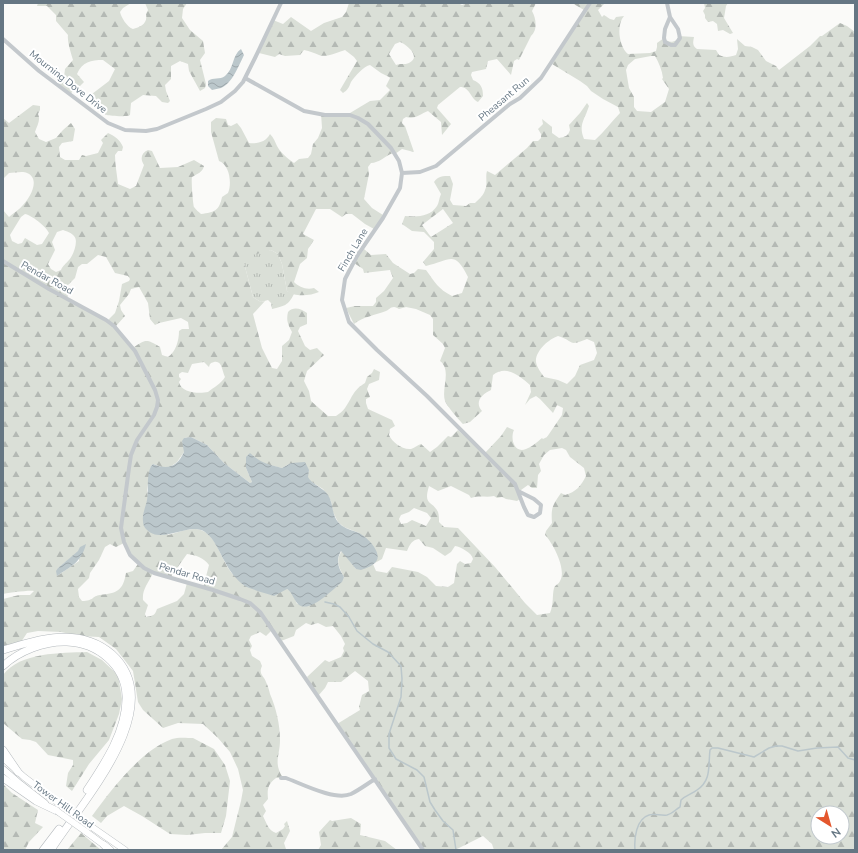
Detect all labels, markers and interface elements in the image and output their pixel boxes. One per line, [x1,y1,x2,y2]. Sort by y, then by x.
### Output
street label: Mourning Dove Drive [26,47,110,117]
street label: Pheasant Run [476,74,532,124]
street label: Finch Lane [335,226,371,274]
street label: Pendar Road [18,258,76,298]
street label: Pendar Road [157,559,217,589]
street label: Tower Hill Road [30,778,96,832]
north arrow [810,805,850,845]
text: N [828,824,844,841]

